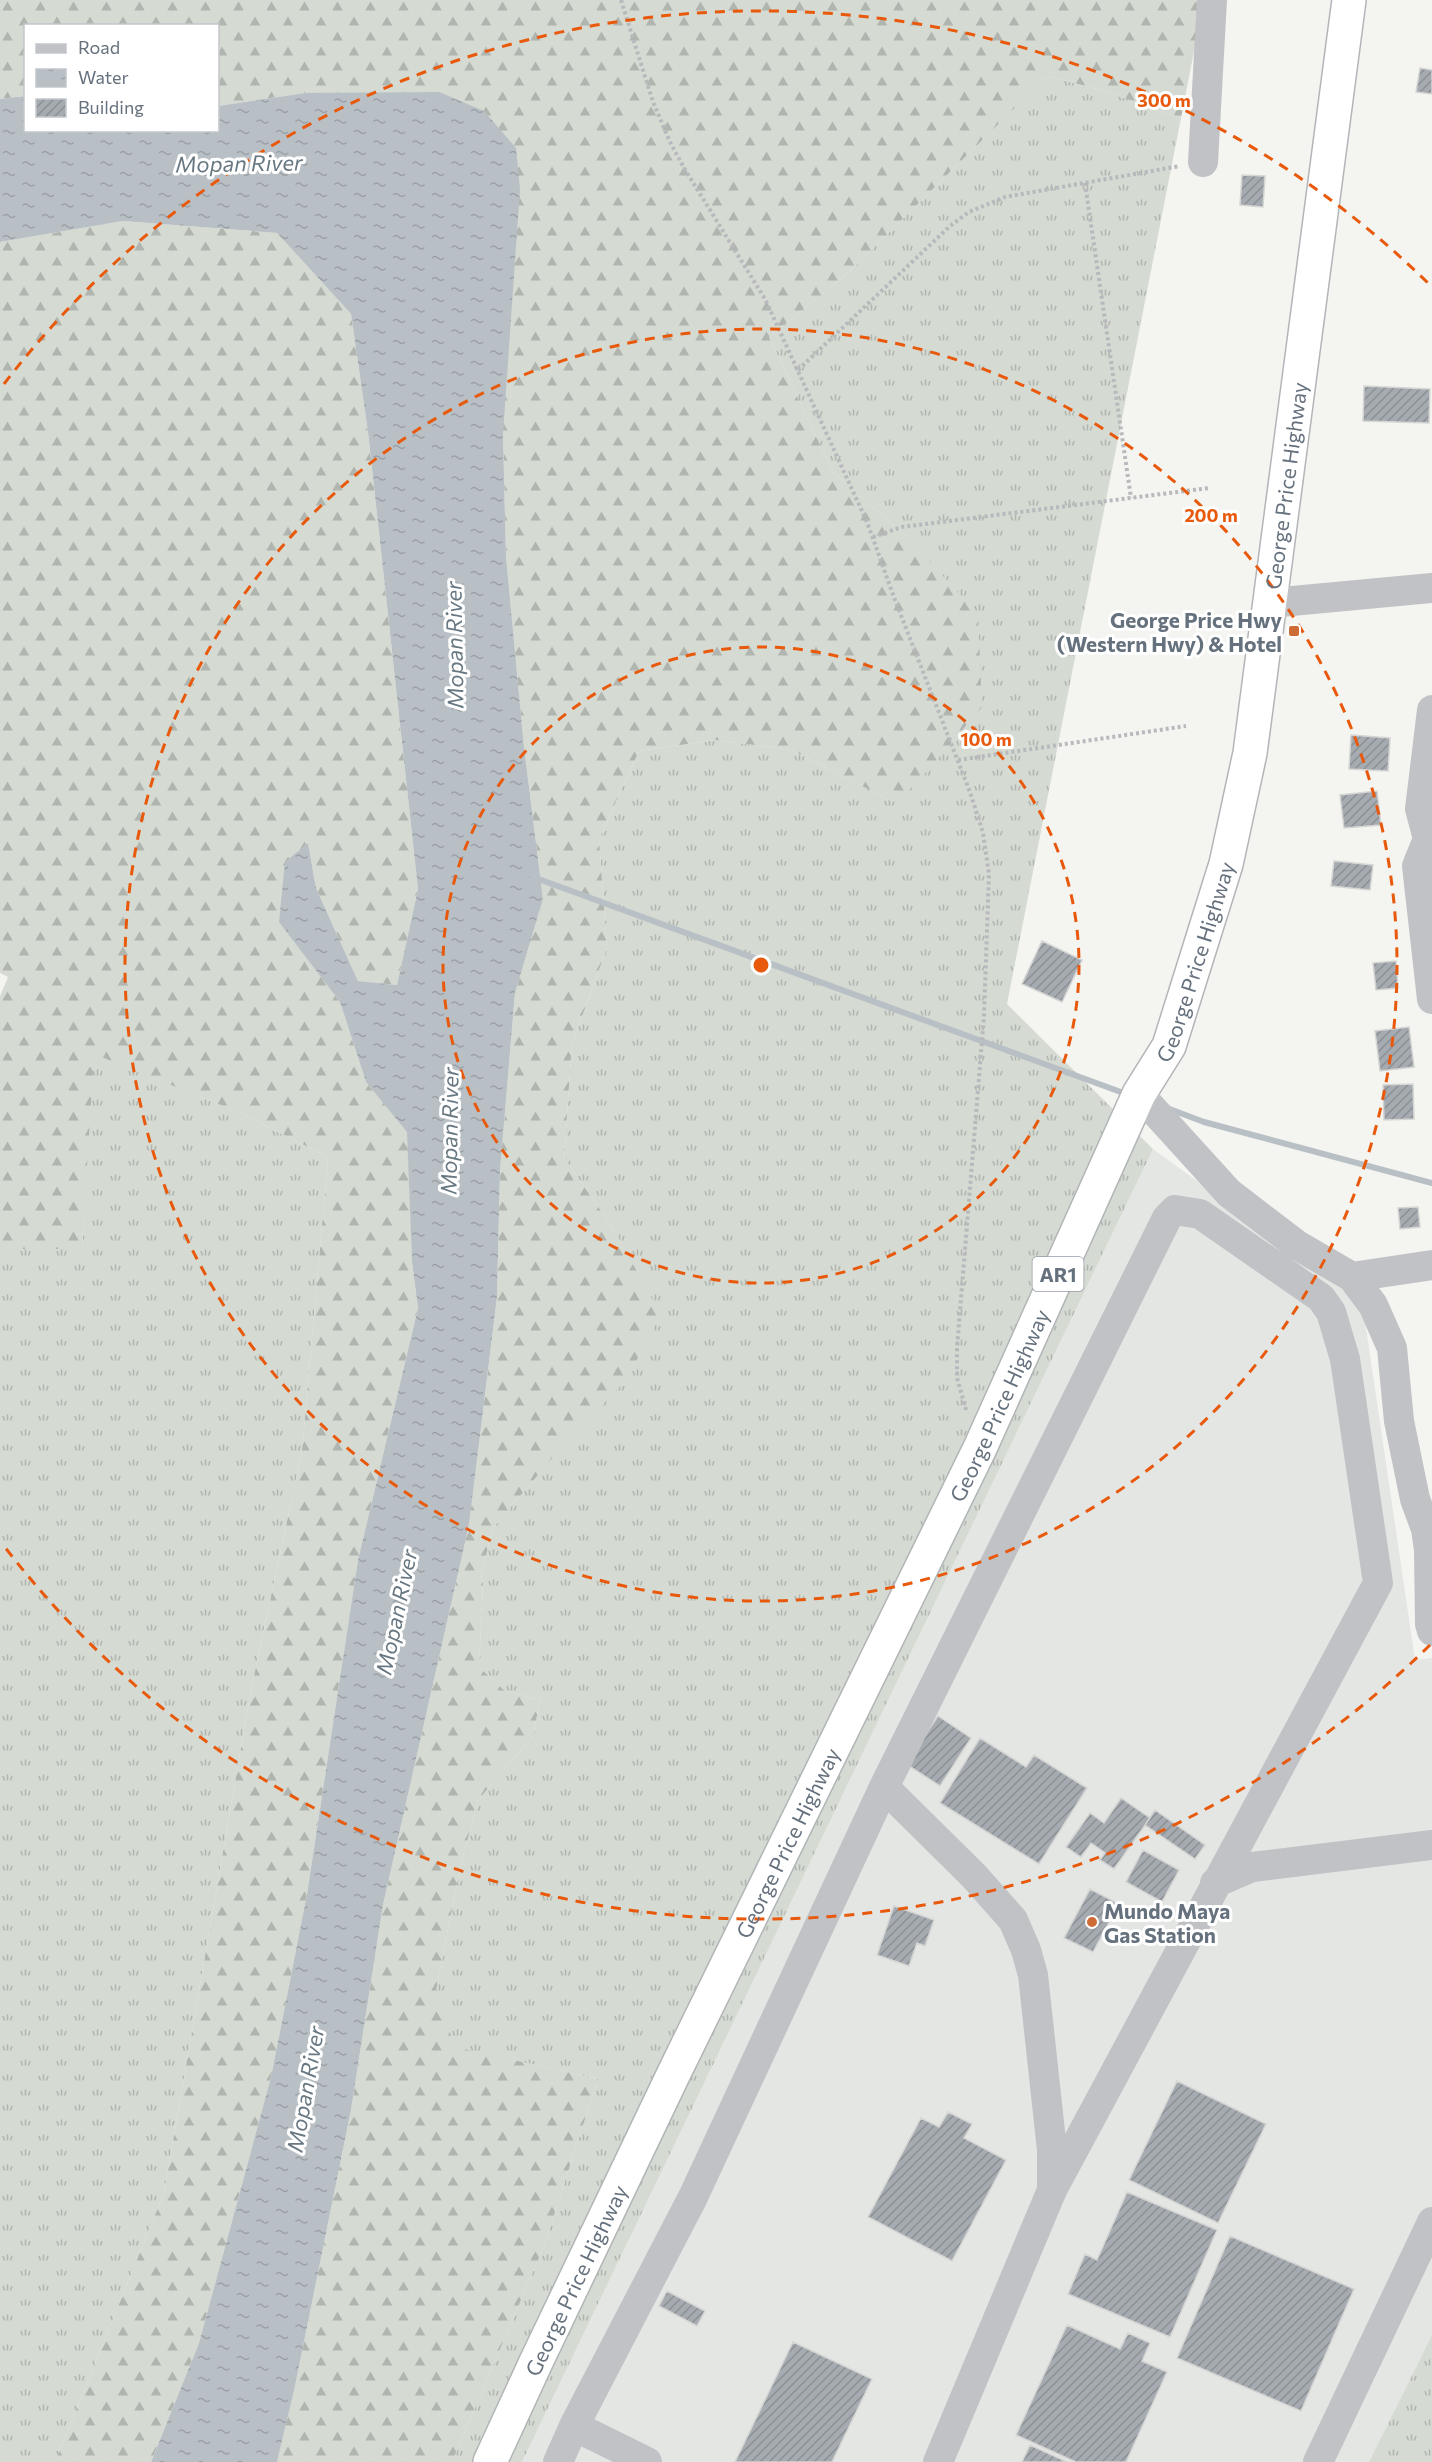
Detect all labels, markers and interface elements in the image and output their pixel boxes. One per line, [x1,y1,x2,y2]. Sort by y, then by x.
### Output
legend [24,24,219,132]
text: Road [78,36,120,58]
text: Water [78,66,129,88]
text: 300 m [1137,89,1191,111]
text: Building [78,96,144,118]
water label: Mopan River [175,148,304,178]
street label: George Price Highway [1259,380,1311,591]
text: 200 m [1184,504,1238,526]
water label: Mopan River [439,580,469,709]
place label: George Price Hwy (Western Hwy) & Hotel [1057,607,1282,656]
marker: George Price Hwy (Western Hwy) & Hotel [1287,624,1301,638]
text: 100 m [960,728,1012,750]
street label: George Price Highway [1150,858,1239,1066]
centre of rings [751,955,771,975]
water label: Mopan River [434,1066,464,1195]
road number: AR1 [1032,1257,1084,1291]
street label: George Price Highway [943,1305,1053,1505]
water label: Mopan River [370,1546,423,1677]
street label: George Price Highway [730,1743,844,1942]
place label: Mundo Maya Gas Station [1104,1898,1230,1947]
marker: Mundo Maya Gas Station [1085,1915,1099,1929]
water label: Mopan River [281,2023,330,2154]
street label: George Price Highway [519,2180,632,2379]

